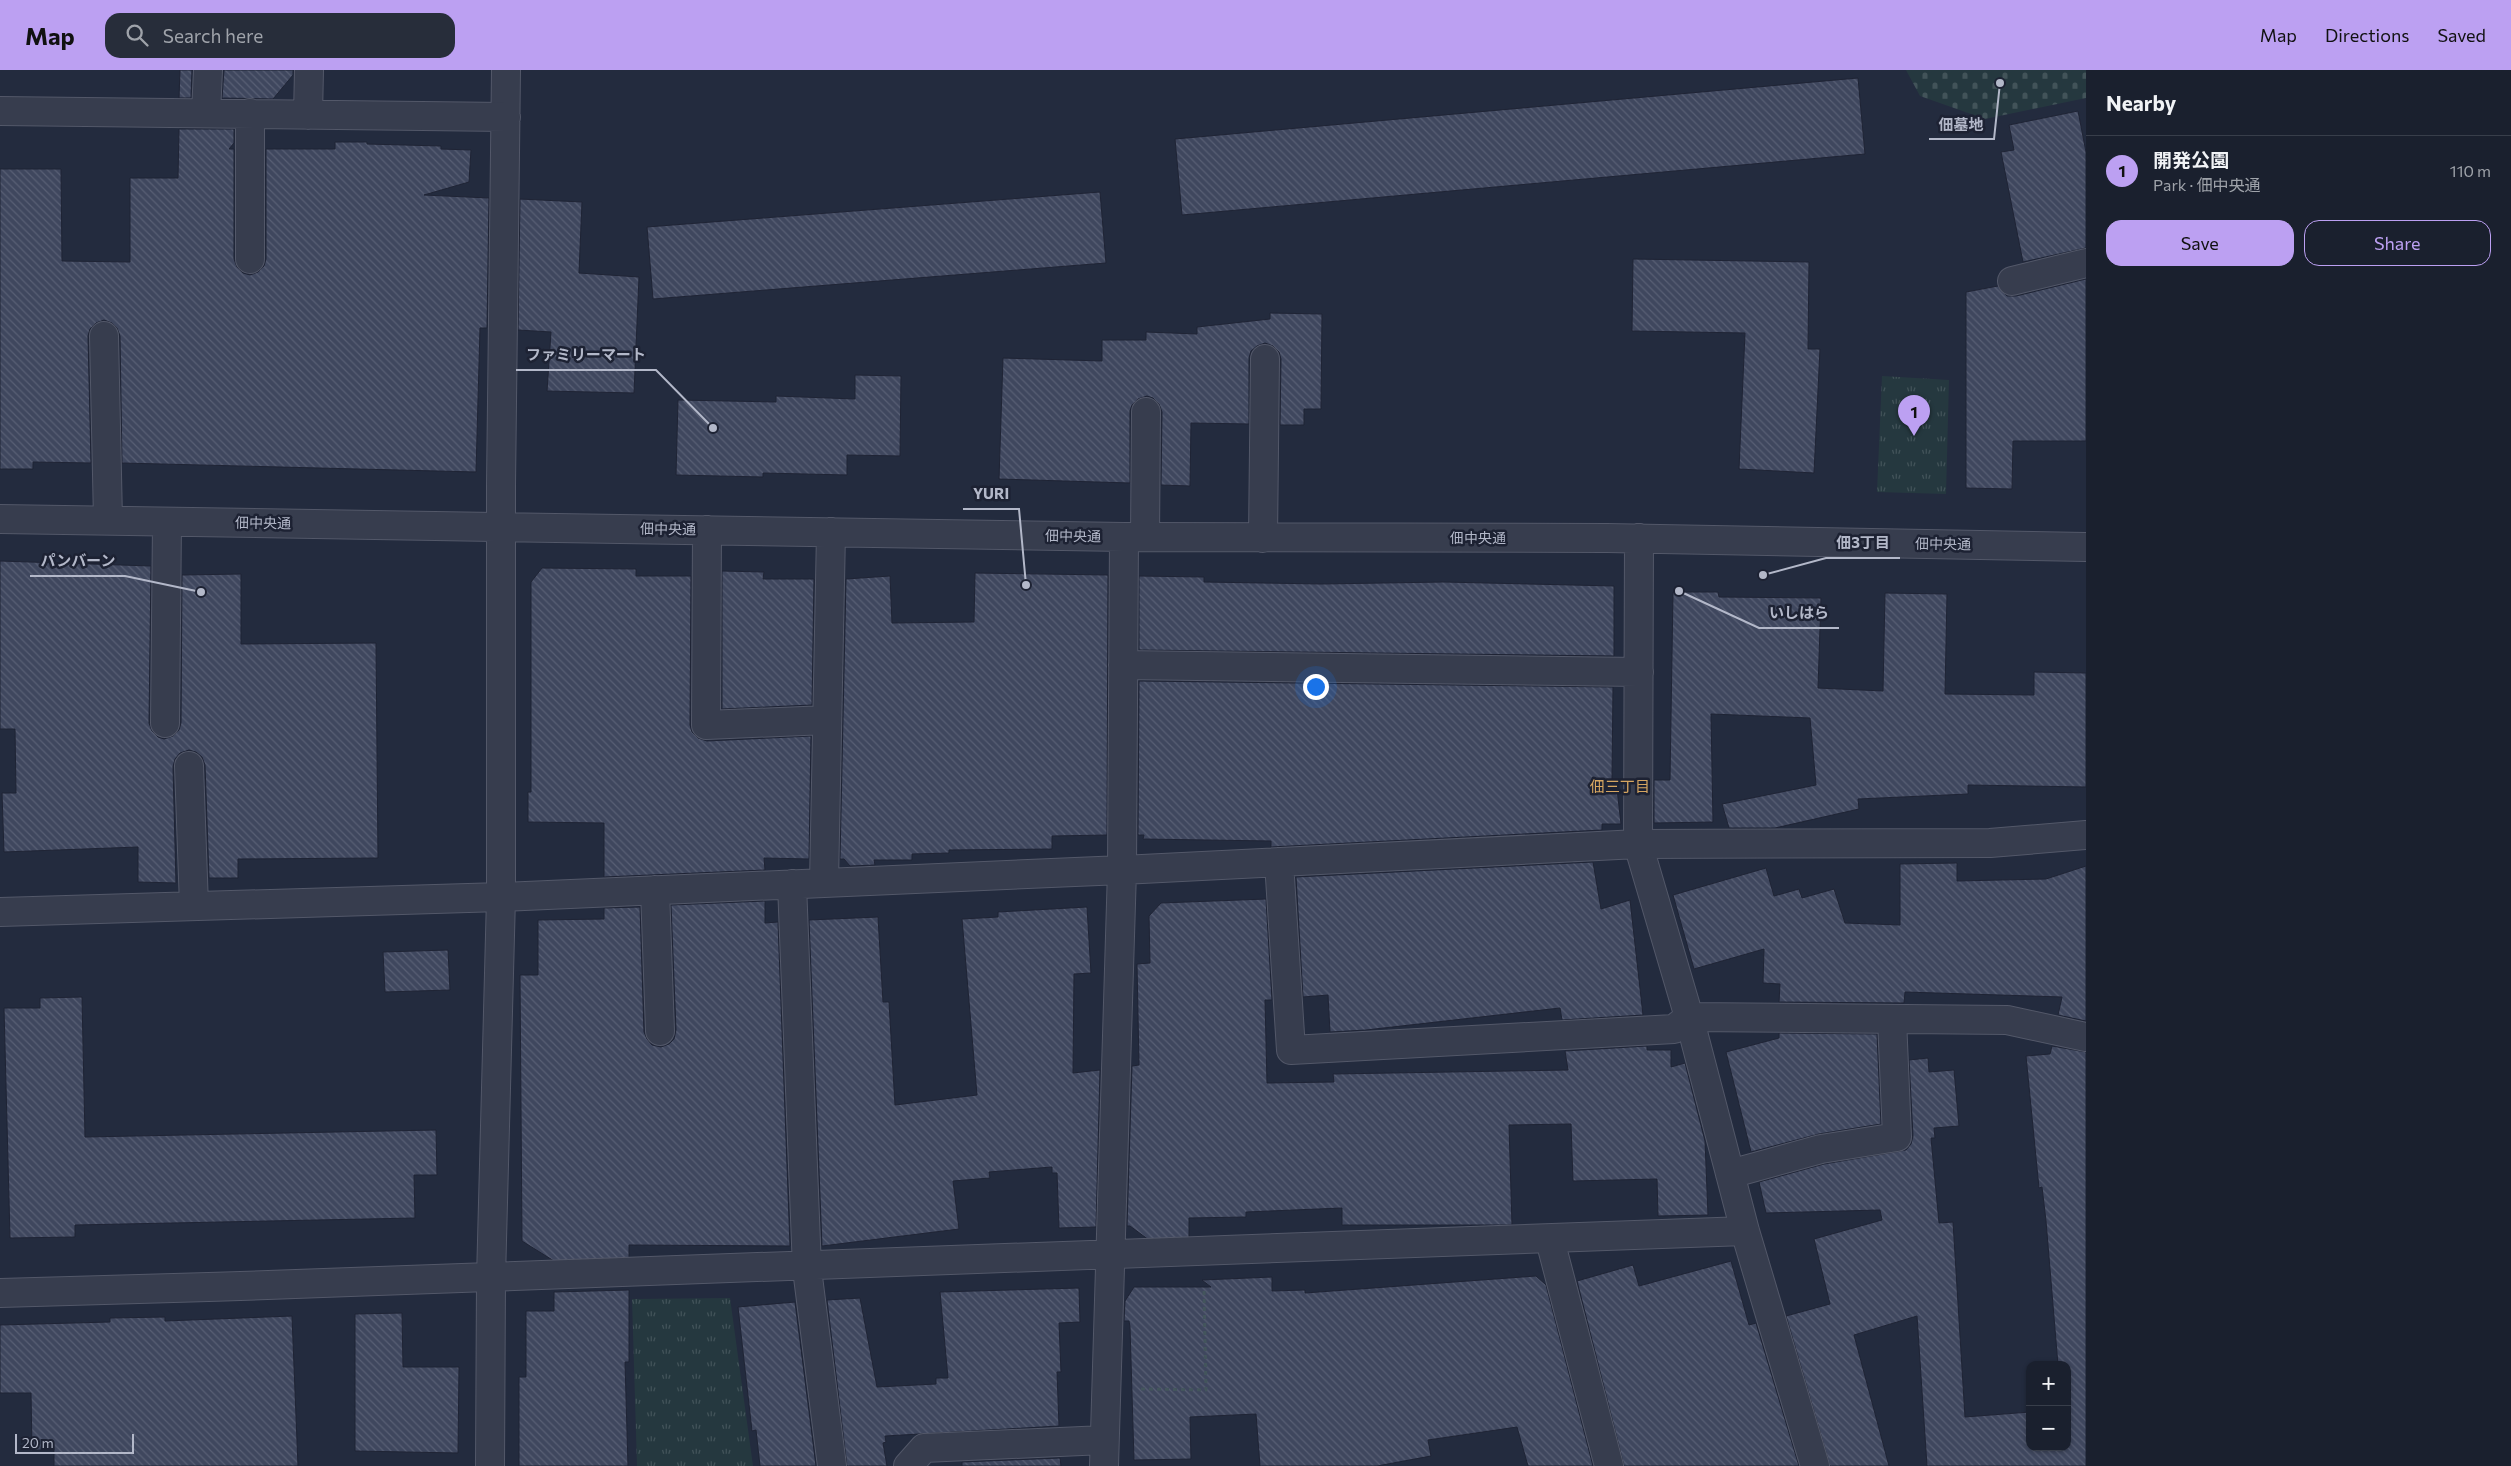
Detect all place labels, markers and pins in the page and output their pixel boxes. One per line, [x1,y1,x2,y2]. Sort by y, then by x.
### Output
callout: 佃墓地 [1929,109,1994,139]
callout: ファミリーマート [516,340,656,370]
pin: 1 [1898,395,1930,436]
callout: YURI [963,479,1019,509]
callout: 佃3丁目 [1826,528,1900,558]
callout: パンバーン [30,546,125,576]
callout: いしはら [1759,598,1839,628]

